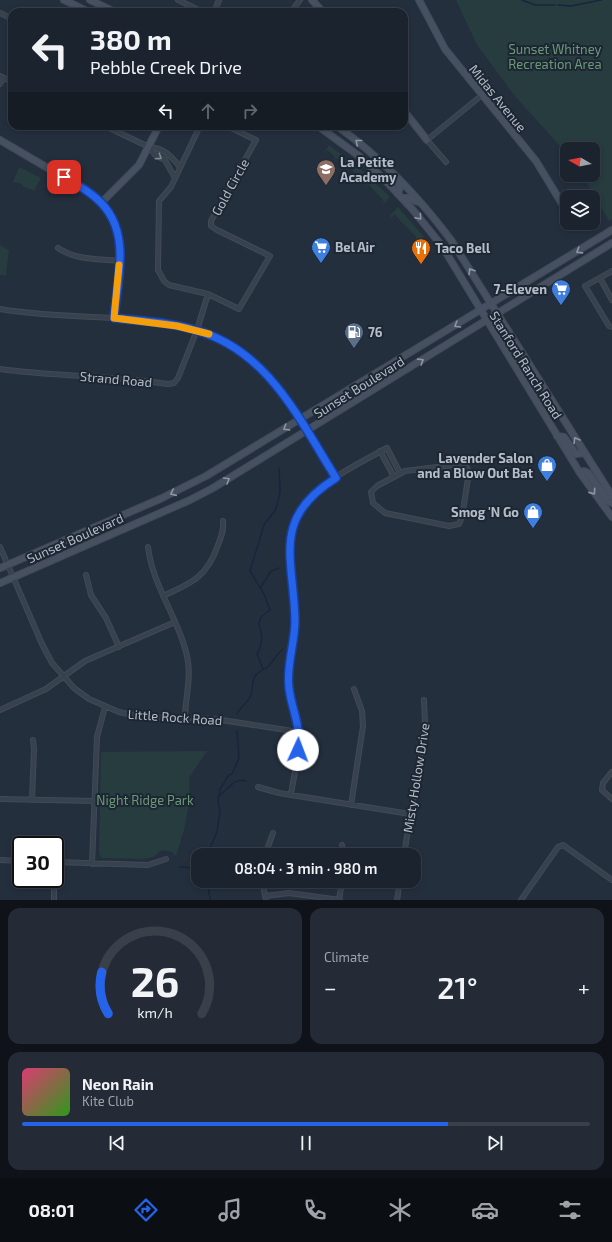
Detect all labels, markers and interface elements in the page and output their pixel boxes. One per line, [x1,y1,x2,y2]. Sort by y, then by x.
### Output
text: 380 m [90,22,172,56]
icon: left [24,24,76,76]
park label: Sunset Whitney Recreation Area [508,41,602,72]
text: Pebble Creek Drive [90,56,242,78]
street label: Midas Avenue [466,61,530,135]
icon: left [155,100,177,122]
icon: ahead [197,100,219,122]
icon: right [239,100,261,122]
one-way arrow [356,140,363,147]
north arrow [560,142,600,182]
map controls [560,142,600,230]
one-way arrow [155,152,162,159]
place label: La Petite Academy [340,154,397,185]
street label: Gold Circle [208,156,252,218]
school or university icon: La Petite Academy [315,158,337,186]
pin [47,160,81,194]
icon: arrive [53,166,75,188]
button: layers [560,190,600,230]
one-way arrow [415,213,422,220]
supermarket icon: Bel Air [310,236,332,264]
restaurant icon: Taco Bell [410,237,432,265]
place label: Bel Air [335,239,375,255]
place label: Taco Bell [435,240,491,256]
one-way arrow [576,246,583,253]
one-way arrow [468,268,476,275]
supermarket icon: 7-Eleven [550,278,572,306]
place label: 7-Eleven [494,281,547,297]
street label: Stanford Ranch Road [486,308,566,422]
one-way arrow [454,320,461,327]
fuel station icon: 76 [343,321,365,349]
place label: 76 [368,324,383,340]
street label: Sunset Boulevard [311,353,407,421]
one-way arrow [417,359,424,366]
street label: Strand Road [79,368,153,390]
one-way arrow [283,423,290,431]
one-way arrow [573,437,581,444]
place label: Lavender Salon and a Blow Out Bat [417,450,534,481]
shop icon: Lavender Salon and a Blow Out Bat [536,454,558,482]
one-way arrow [223,478,230,485]
one-way arrow [170,488,178,496]
one-way arrow [588,488,595,495]
shop icon: Smog 'N Go [522,501,544,529]
place label: Smog 'N Go [451,504,519,520]
street label: Sunset Boulevard [24,510,126,566]
street label: Little Rock Road [127,706,223,728]
street label: Misty Hollow Drive [399,722,433,834]
position arrow [277,729,319,771]
park label: Night Ridge Park [96,792,194,808]
speed limit sign: 30 [12,836,64,888]
text: 08:04 · 3 min · 980 m [235,859,377,877]
text: Climate [324,949,369,965]
text: 26 [131,955,179,1005]
text: 21° [437,969,478,1005]
text: − [324,974,337,1000]
text: + [578,974,590,1000]
text: km/h [137,1004,173,1021]
text: Neon Rain [82,1075,154,1093]
text: Kite Club [82,1093,134,1109]
icon: previous [106,1132,128,1154]
icon: pause [295,1132,317,1154]
icon: next [484,1132,506,1154]
icon: directions [132,1196,160,1224]
icon: music [216,1196,244,1224]
icon: phone [301,1196,329,1224]
icon: climate [386,1196,414,1224]
icon: car [471,1196,499,1224]
icon: filters [556,1196,584,1224]
text: 08:01 [28,1199,75,1221]

